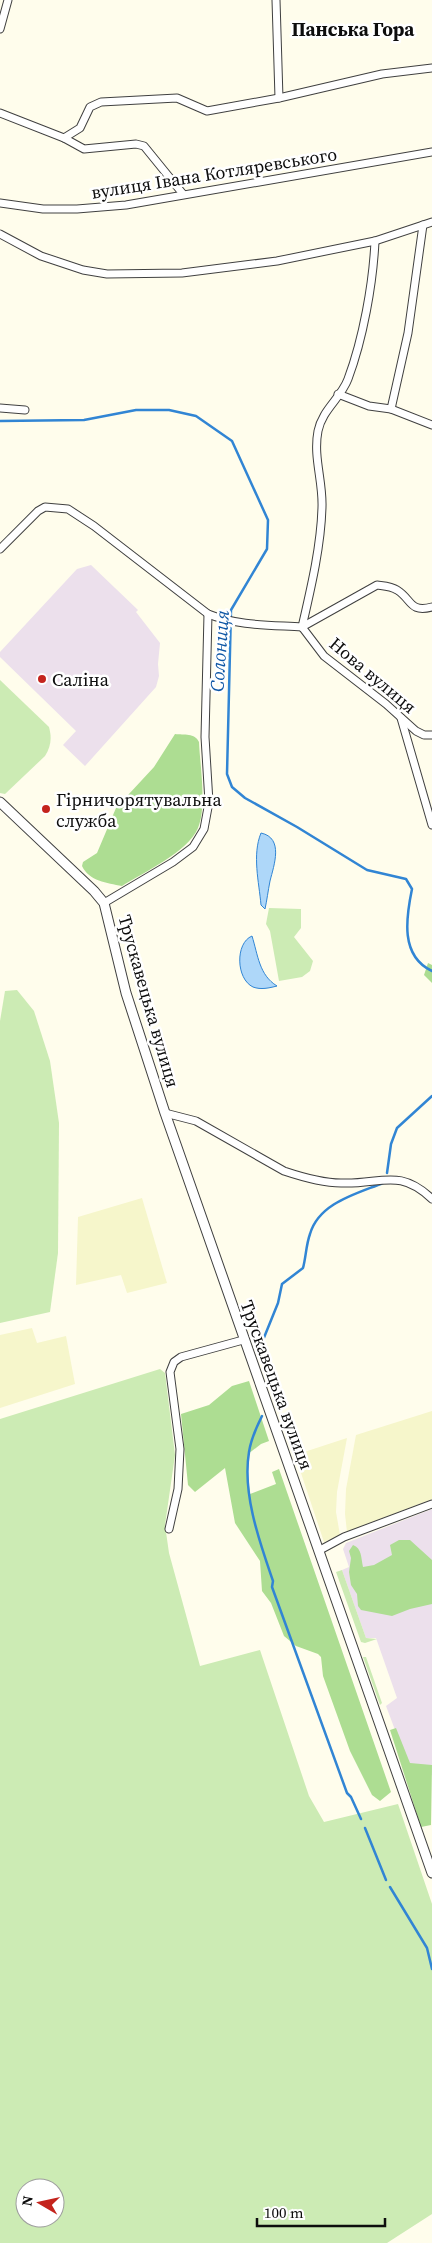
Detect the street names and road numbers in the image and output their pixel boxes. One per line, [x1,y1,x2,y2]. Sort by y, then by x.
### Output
street label: вулиця Івана Котляревського [89,141,339,205]
street label: Нова вулиця [324,631,422,719]
street label: Трускавецька вулиця [112,912,186,1090]
street label: Трускавецька вулиця [235,1297,319,1473]

